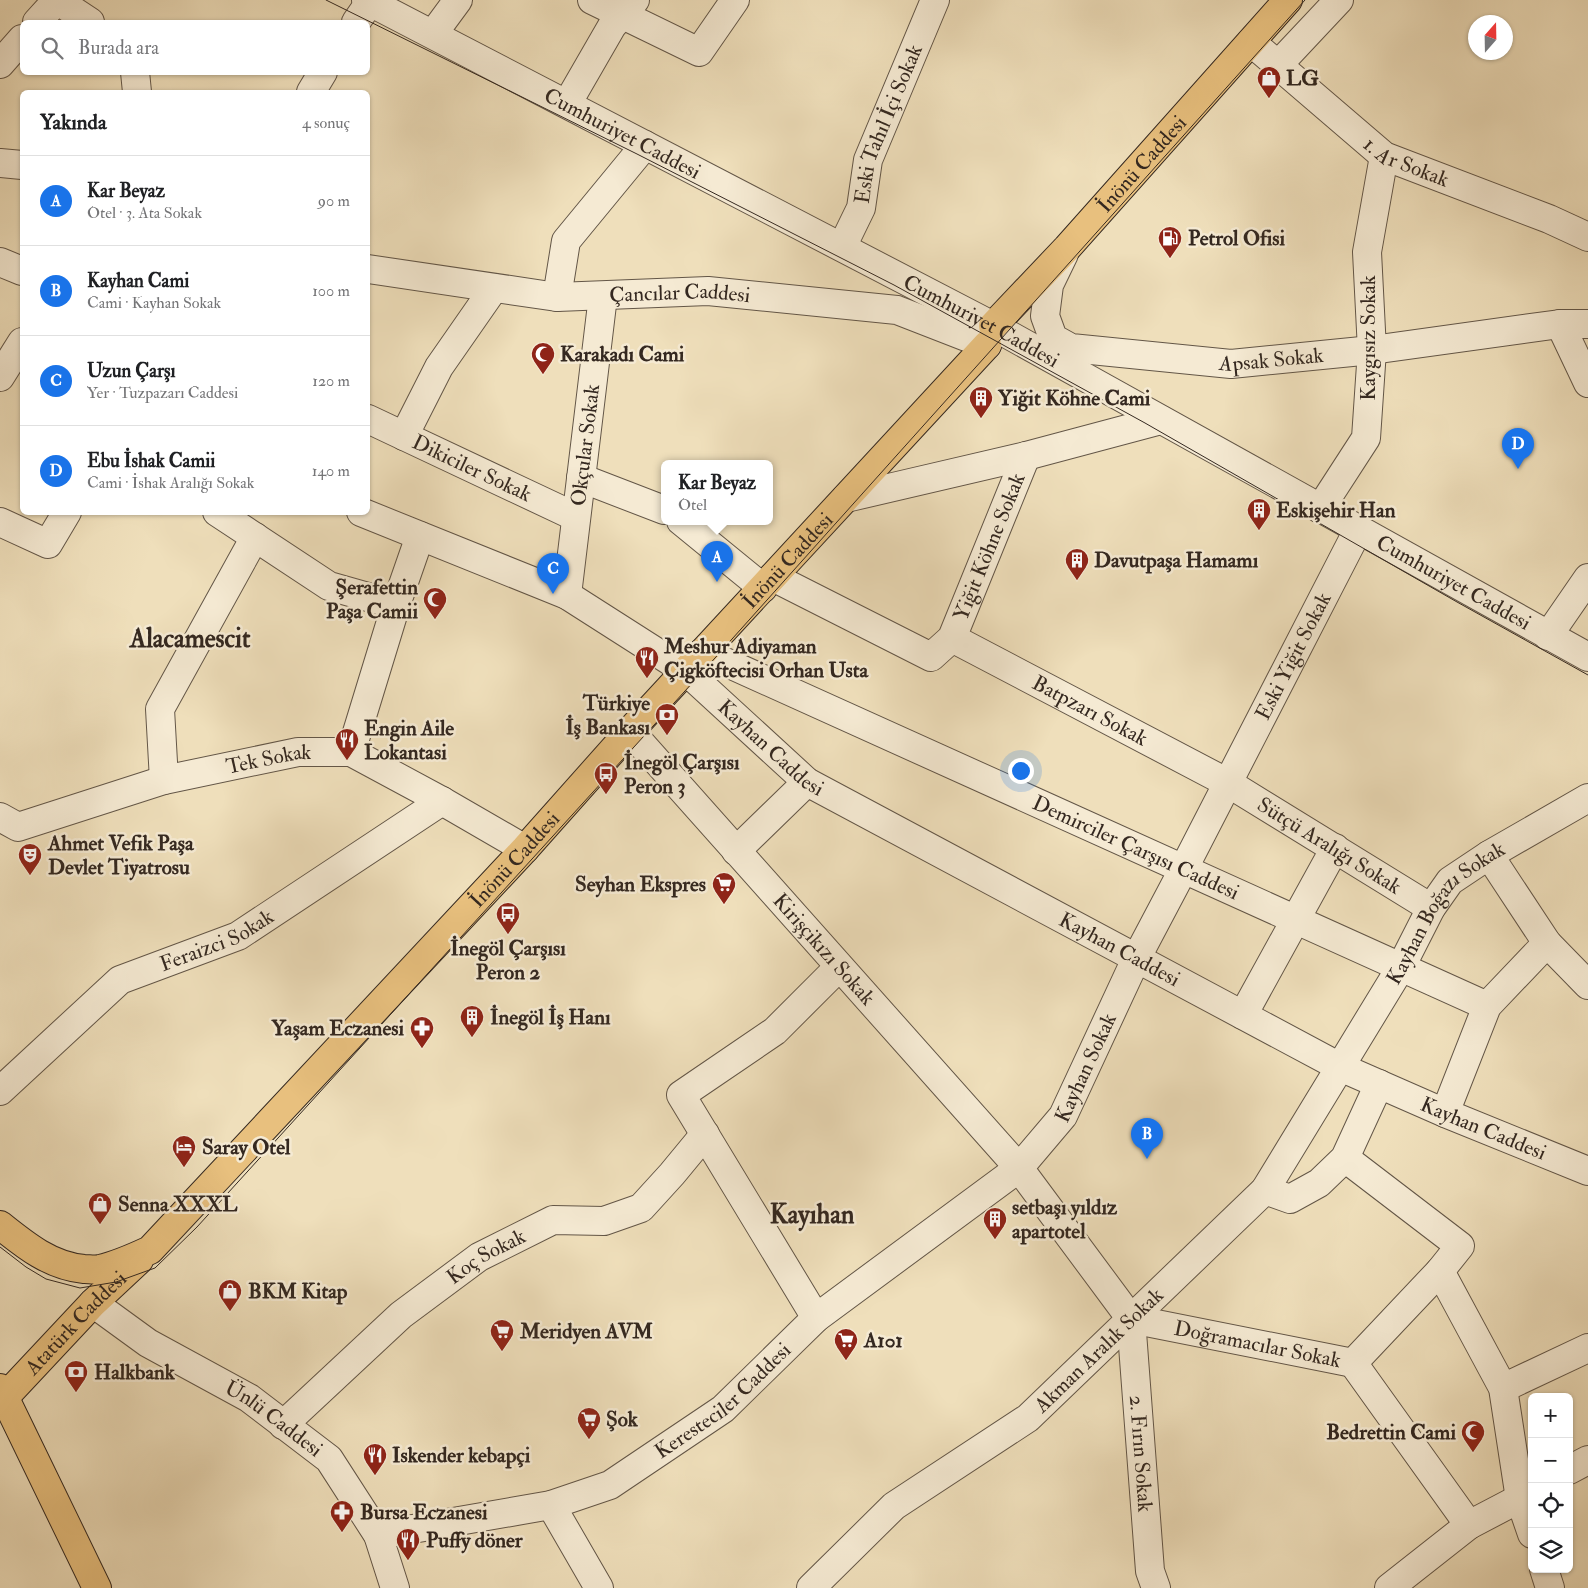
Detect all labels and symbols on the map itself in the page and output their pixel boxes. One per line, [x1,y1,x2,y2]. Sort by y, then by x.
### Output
north arrow [1468,15,1513,60]
street label: Eski Tahıl İçi Sokak [848,40,928,205]
shop icon: LG [1256,65,1282,99]
place label: LG [1286,65,1319,92]
street label: Cumhuriyet Caddesi [540,81,706,185]
street label: İnönü Caddesi [1091,109,1193,218]
street label: 1. Ar Sokak [1358,131,1453,193]
fuel station icon: Petrol Ofisi [1157,225,1183,259]
place label: Petrol Ofisi [1188,225,1286,252]
street label: Cumhuriyet Caddesi [899,268,1064,374]
street label: Kaygısız Sokak [1355,275,1382,401]
street label: Çancılar Caddesi [609,277,752,309]
mosque icon: Karakadı Cami [530,341,556,375]
place label: Karakadı Cami [560,341,685,368]
street label: Apsak Sokak [1217,341,1325,378]
street label: Okçular Sokak [564,383,606,508]
building icon: Yiğit Köhne Cami [968,385,994,419]
place label: Yiğit Köhne Cami [997,385,1151,412]
street label: Dikiciler Sokak [408,428,536,508]
pin: D [1502,428,1534,469]
street label: Yiğit Köhne Sokak [947,469,1031,624]
building icon: Eskişehir Han [1246,497,1272,531]
place label: Eskişehir Han [1276,497,1396,524]
street label: İnönü Caddesi [736,507,839,614]
street label: Cumhuriyet Caddesi [1372,529,1536,636]
pin: A [701,541,733,582]
building icon: Davutpaşa Hamamı [1064,547,1090,581]
place label: Davutpaşa Hamamı [1094,547,1259,574]
pin: C [537,553,569,594]
place label: Şerafettin Paşa Camii [326,574,418,625]
mosque icon: Şerafettin Paşa Camii [422,586,448,620]
street label: Eski Yiğit Sokak [1249,588,1337,725]
district label: Alacamescit [129,623,251,655]
place label: Meshur Adiyaman Çigköftecisi Orhan Usta [663,633,870,684]
restaurant icon: Meshur Adiyaman Çigköftecisi Orhan Usta [634,645,660,679]
street label: Batpzarı Sokak [1028,669,1153,752]
place label: Türkiye İş Bankası [565,690,650,741]
street label: Kayhan Caddesi [712,694,829,802]
bank icon: Türkiye İş Bankası [654,702,680,736]
place label: Engin Aile Lokantasi [364,715,454,766]
restaurant icon: Engin Aile Lokantasi [334,727,360,761]
street label: Tek Sokak [224,738,311,780]
place label: İnegöl Çarşısı Peron 3 [624,749,740,800]
your location [1008,758,1034,784]
bus stop icon: İnegöl Çarşısı Peron 3 [593,761,619,795]
street label: Demirciler Çarşısı Caddesi [1028,789,1244,906]
street label: Sütçü Aralığı Sokak [1252,791,1407,900]
street label: İnönü Caddesi [463,805,566,914]
place label: Ahmet Vefik Paşa Devlet Tiyatrosu [47,830,195,881]
street label: Kayhan Boğazı Sokak [1380,835,1510,990]
theatre icon: Ahmet Vefik Paşa Devlet Tiyatrosu [17,842,43,876]
place label: Seyhan Ekspres [575,871,706,898]
supermarket icon: Seyhan Ekspres [711,871,737,905]
street label: Kirişçikızı Sokak [767,887,881,1011]
bus stop icon: İnegöl Çarşısı Peron 2 [495,901,521,935]
street label: Feraizci Sokak [156,903,279,978]
street label: Kayhan Caddesi [1054,906,1185,993]
place label: İnegöl Çarşısı Peron 2 [450,935,566,986]
building icon: İnegöl İş Hanı [459,1004,485,1038]
place label: İnegöl İş Hanı [490,1004,611,1031]
street label: Kayhan Sokak [1048,1009,1122,1127]
place label: Yaşam Eczanesi [270,1015,404,1042]
pharmacy icon: Yaşam Eczanesi [409,1015,435,1049]
street label: Kayhan Caddesi [1416,1091,1551,1166]
pin: B [1131,1118,1163,1159]
hotel icon: Saray Otel [171,1134,197,1168]
place label: Saray Otel [202,1134,291,1161]
shop icon: Senna XXXL [87,1191,113,1225]
place label: Senna XXXL [118,1191,238,1218]
place label: setbaşı yıldız apartotel [1012,1194,1118,1245]
district label: Kayıhan [770,1199,855,1232]
building icon: setbaşı yıldız apartotel [982,1206,1008,1240]
street label: Koç Sokak [441,1222,530,1290]
street label: Atatürk Caddesi [18,1265,133,1381]
shop icon: BKM Kitap [217,1278,243,1312]
place label: BKM Kitap [248,1278,348,1305]
street label: Akman Aralık Sokak [1028,1282,1169,1419]
street label: Doğramacılar Sokak [1172,1314,1343,1374]
supermarket icon: Meridyen AVM [489,1318,515,1352]
place label: Meridyen AVM [519,1318,653,1345]
supermarket icon: A101 [833,1327,859,1361]
place label: A101 [863,1327,903,1354]
street label: Keresteciler Caddesi [649,1336,797,1465]
bank icon: Halkbank [63,1359,89,1393]
place label: Halkbank [94,1359,176,1386]
street label: Ünlü Caddesi [220,1374,329,1463]
street label: 2. Fırın Sokak [1123,1394,1159,1513]
supermarket icon: Şok [576,1406,602,1440]
place label: Şok [606,1406,639,1433]
place label: Bedrettin Cami [1326,1419,1456,1446]
mosque icon: Bedrettin Cami [1460,1419,1486,1453]
restaurant icon: Iskender kebapçi [362,1442,388,1476]
place label: Iskender kebapçi [392,1442,531,1469]
pharmacy icon: Bursa Eczanesi [329,1499,355,1533]
place label: Bursa Eczanesi [360,1499,488,1526]
restaurant icon: Puffy döner [395,1527,421,1561]
place label: Puffy döner [426,1527,524,1554]

